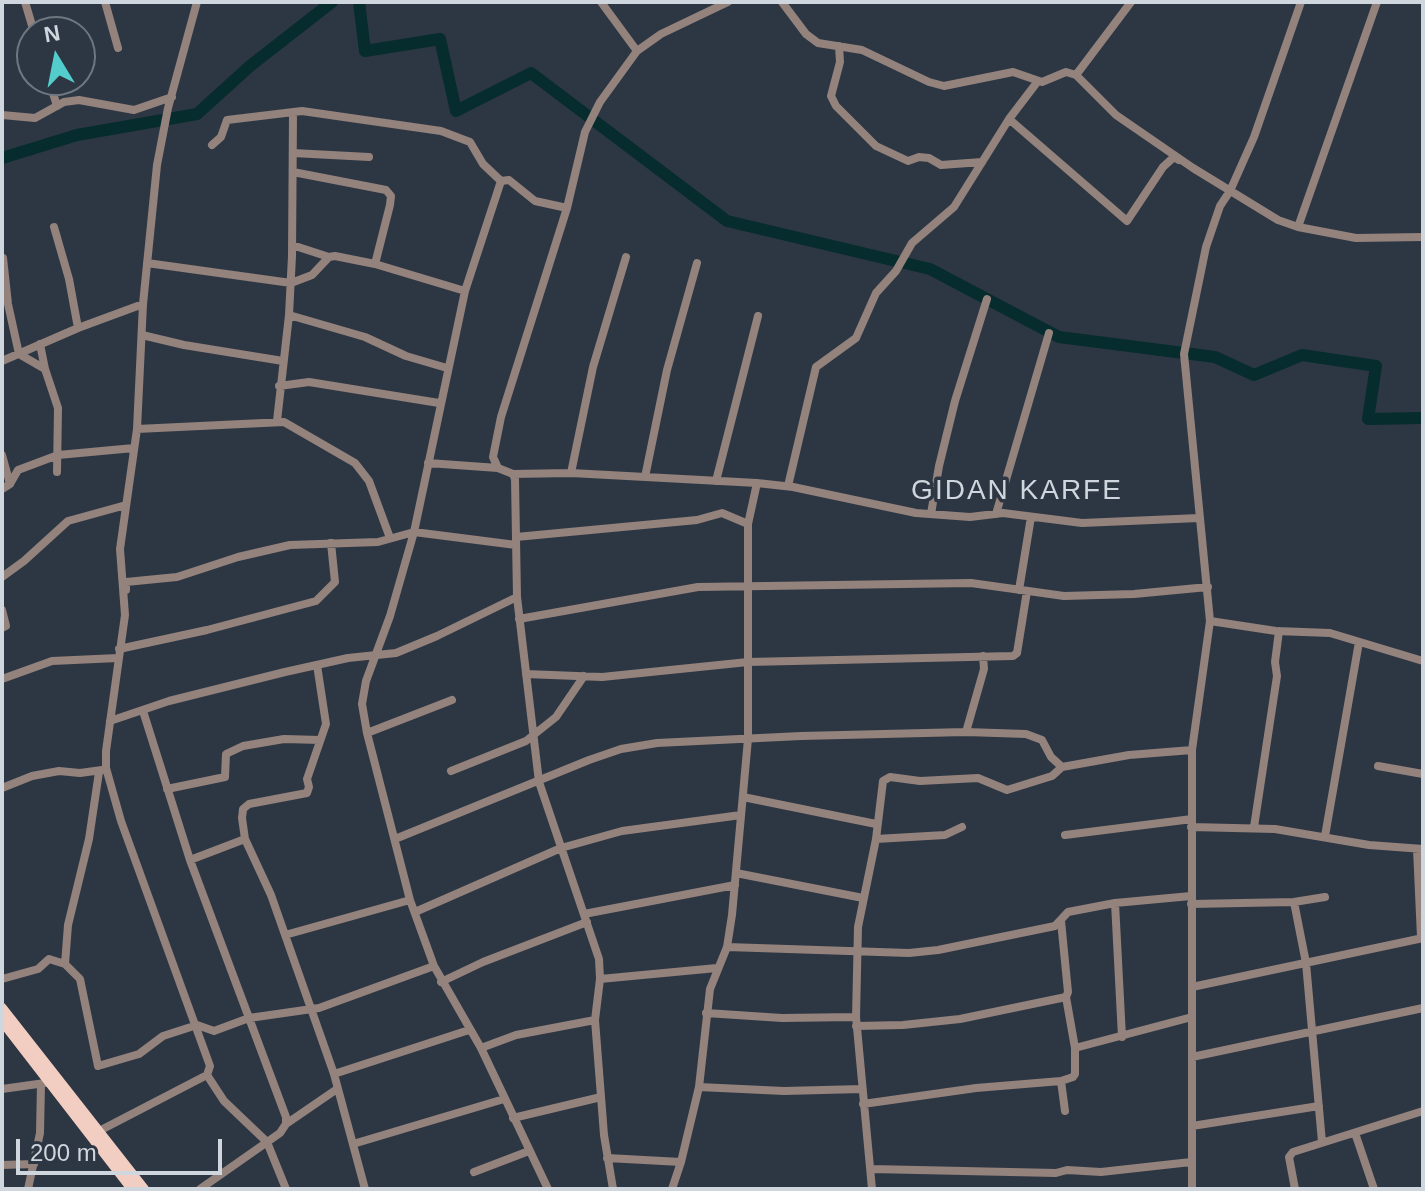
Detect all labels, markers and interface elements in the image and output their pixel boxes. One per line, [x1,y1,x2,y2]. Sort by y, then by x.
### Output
north arrow [16,16,96,96]
text: N [42,20,62,48]
district label: GIDAN KARFE [911,474,1123,508]
scale bar [20,1123,226,1173]
text: 200 m [30,1139,97,1166]

